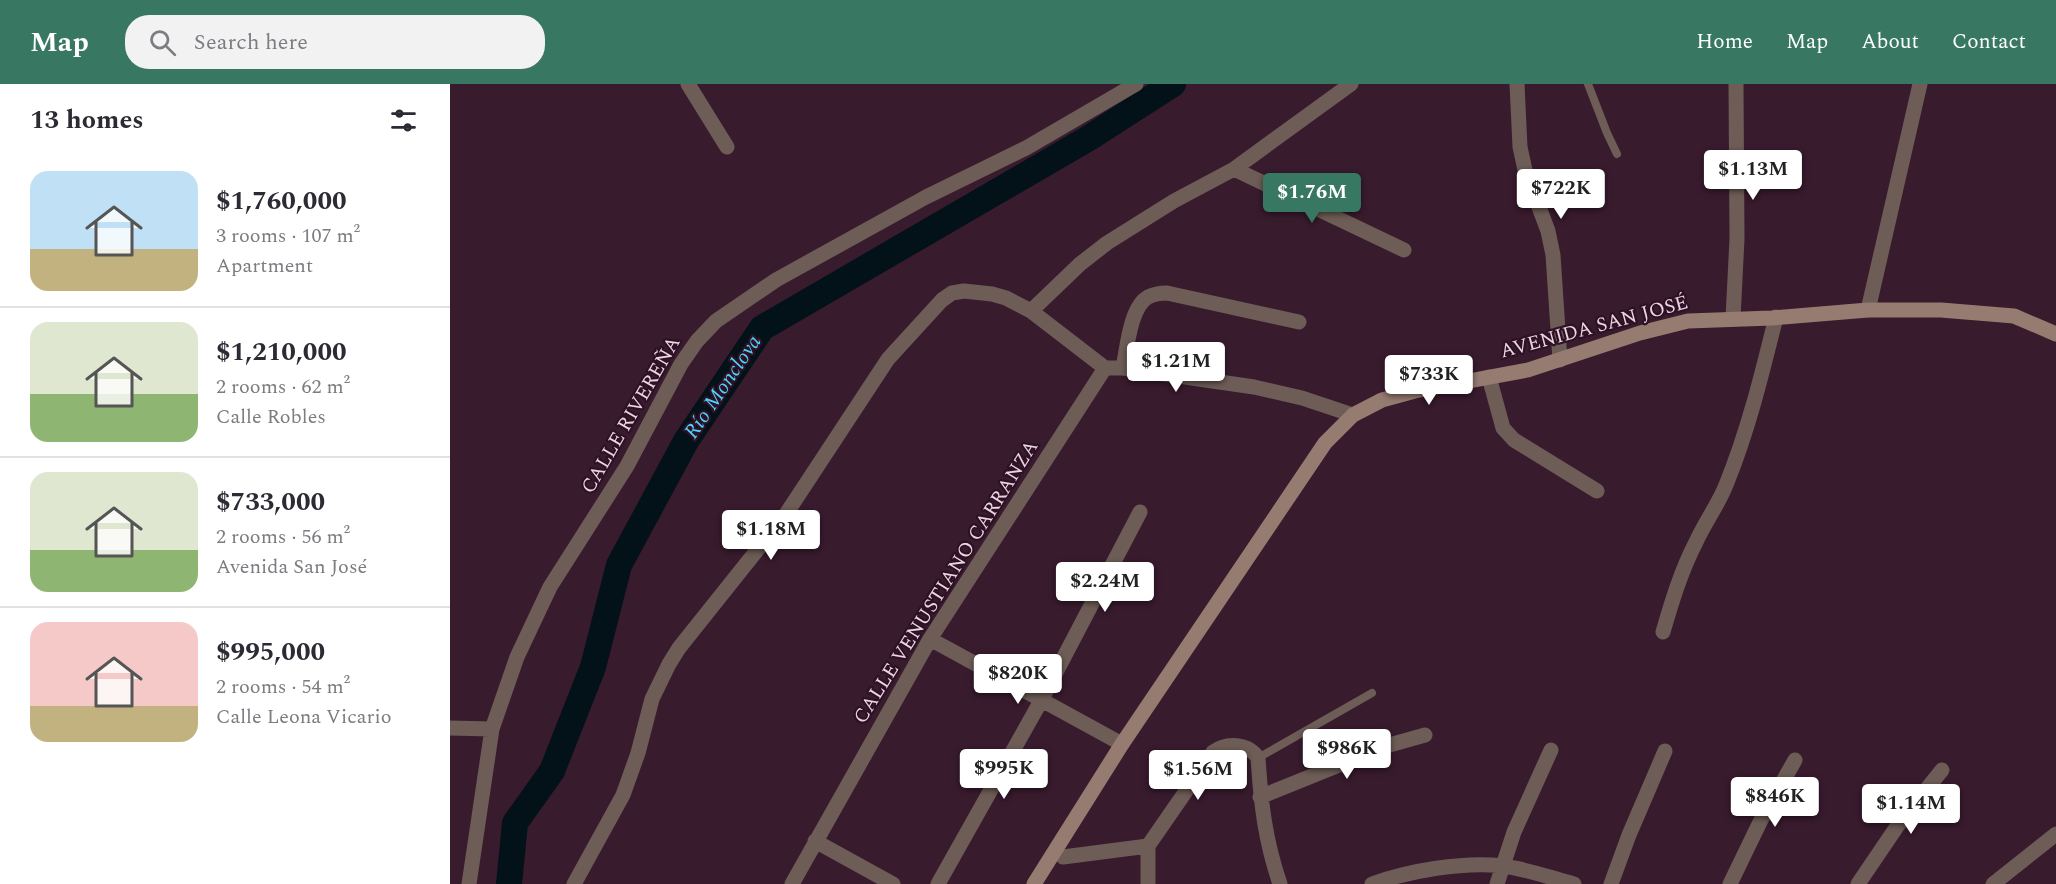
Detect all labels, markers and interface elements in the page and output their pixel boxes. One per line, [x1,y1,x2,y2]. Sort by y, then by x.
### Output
search box [125,15,545,69]
text: Map [30,21,89,64]
icon: search [146,26,179,59]
text: Search here [194,26,308,59]
text: Home [1696,26,1753,58]
text: Map [1786,26,1828,58]
text: About [1861,26,1919,58]
text: Contact [1952,26,2026,58]
text: 13 homes [30,100,144,140]
icon: filters [387,104,420,137]
pin: $1.13M [1704,150,1802,201]
text: $1.13M [1718,154,1788,184]
pin: $722K [1519,169,1603,220]
pin: $1.76M [1263,173,1361,224]
text: $722K [1531,173,1591,203]
text: $1.76M [1277,177,1347,207]
text: $1,760,000 [216,181,347,221]
icon: home [78,195,150,267]
text: 3 rooms · 107 m² [216,221,360,251]
text: Apartment [216,251,313,281]
street label: AVENIDA SAN JOSÉ [1497,287,1691,367]
water label: Río Monclova [676,328,770,445]
street label: CALLE RIVEREÑA [574,331,688,499]
text: $1,210,000 [216,332,347,372]
pin: $1.21M [1127,342,1225,393]
icon: home [78,346,150,418]
text: $1.21M [1141,346,1211,376]
pin: $733K [1387,355,1471,406]
text: $733K [1399,359,1459,389]
text: 2 rooms · 62 m² [216,372,350,402]
text: Calle Robles [216,402,326,432]
street label: CALLE VENUSTIANO CARRANZA [846,434,1046,730]
text: $733,000 [216,482,325,522]
icon: home [78,496,150,568]
pin: $1.18M [722,510,820,561]
text: $1.18M [736,514,806,544]
text: 2 rooms · 56 m² [216,522,350,552]
text: Avenida San José [216,552,367,582]
pin: $2.24M [1056,562,1154,613]
text: $2.24M [1070,566,1140,596]
text: $995,000 [216,632,325,672]
icon: home [78,646,150,718]
pin: $820K [976,654,1060,705]
text: $820K [988,658,1048,688]
text: 2 rooms · 54 m² [216,672,350,702]
text: Calle Leona Vicario [216,702,392,732]
pin: $986K [1305,729,1389,780]
text: $986K [1317,733,1377,763]
pin: $995K [962,749,1046,800]
pin: $1.56M [1149,750,1247,801]
text: $995K [974,753,1034,783]
text: $1.56M [1163,754,1233,784]
pin: $846K [1733,777,1817,828]
text: $846K [1745,781,1805,811]
pin: $1.14M [1862,784,1960,835]
text: $1.14M [1876,788,1946,818]

